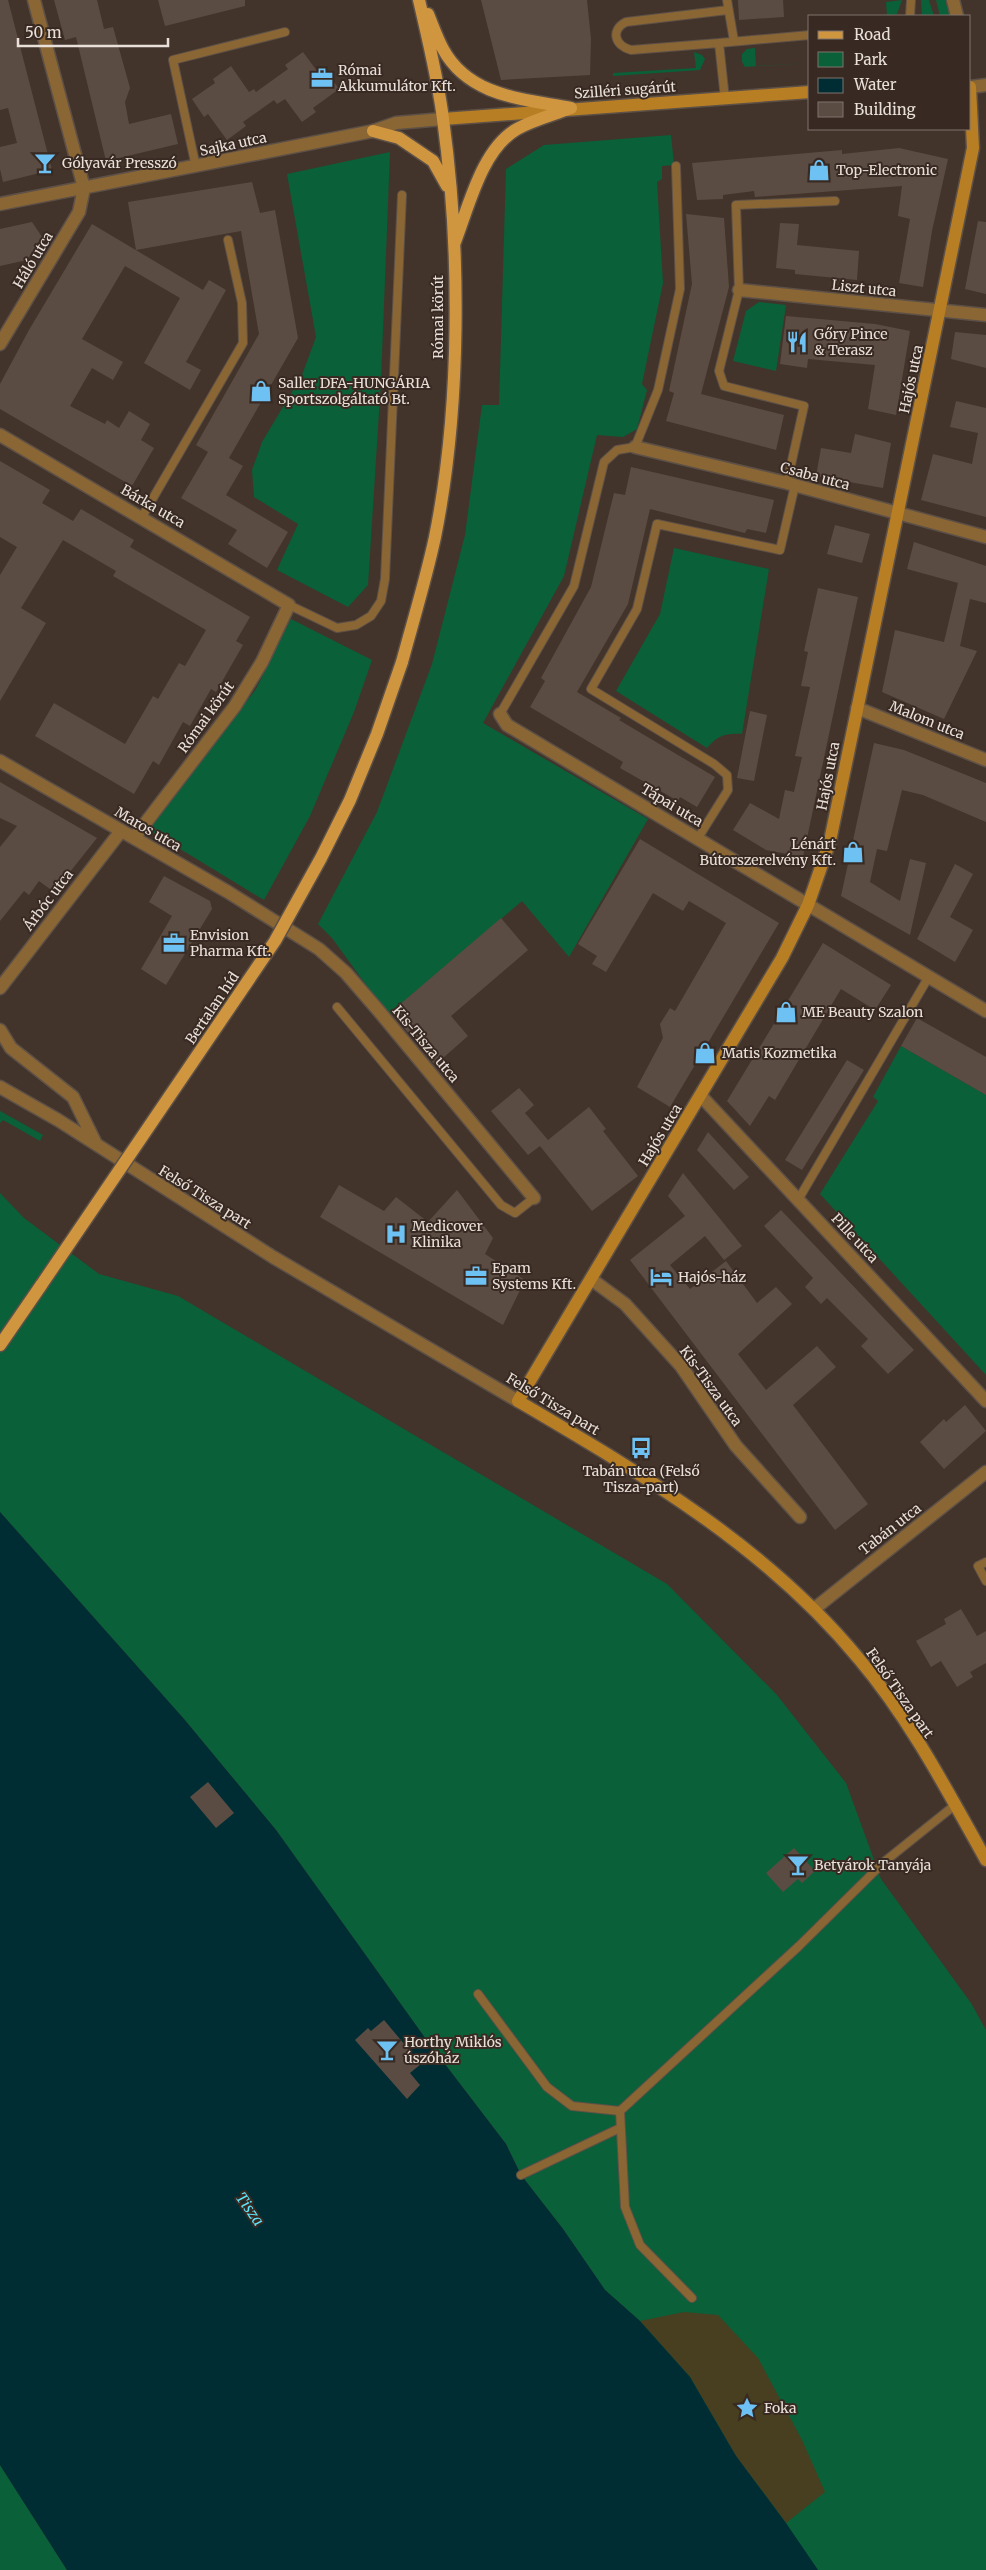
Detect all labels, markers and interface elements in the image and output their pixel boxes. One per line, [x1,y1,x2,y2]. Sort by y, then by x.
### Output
scale bar [18,15,168,47]
legend [808,15,971,130]
text: 50 m [25,23,62,42]
text: Road [854,25,890,44]
text: Park [854,50,888,69]
place label: Római Akkumulátor Kft. [337,61,456,95]
office icon: Római Akkumulátor Kft. [309,65,335,91]
text: Water [853,75,897,94]
street label: Szilléri sugárút [573,77,677,103]
text: Building [854,100,916,119]
street label: Sajka utca [198,128,269,160]
bar icon: Gólyavár Presszó [32,150,58,176]
place label: Gólyavár Presszó [62,154,177,172]
shop icon: Top-Electronic [806,157,832,183]
place label: Top-Electronic [836,161,937,179]
street label: Háló utca [9,228,57,292]
street label: Római körút [429,274,447,359]
street label: Liszt utca [831,276,898,300]
place label: Gőry Pince & Terasz [814,325,888,359]
restaurant icon: Gőry Pince & Terasz [784,329,810,355]
street label: Hajós utca [895,343,927,415]
place label: Saller DFA-HUNGÁRIA Sportszolgáltató Bt. [278,374,430,408]
shop icon: Saller DFA-HUNGÁRIA Sportszolgáltató Bt. [248,378,274,404]
street label: Csaba utca [778,458,852,494]
street label: Bárka utca [118,480,189,532]
street label: Római körút [174,677,238,756]
street label: Malom utca [887,697,968,743]
street label: Hajós utca [813,740,844,812]
street label: Tápai utca [638,779,707,831]
street label: Maros utca [111,803,185,856]
place label: Lénárt Bútorszerelvény Kft. [700,835,837,869]
shop icon: Lénárt Bútorszerelvény Kft. [840,839,866,865]
street label: Árbóc utca [19,865,77,935]
place label: Envision Pharma Kft. [190,926,271,960]
office icon: Envision Pharma Kft. [161,930,187,956]
street label: Bertalan híd [181,968,243,1047]
shop icon: ME Beauty Szalon [773,999,799,1025]
street label: Kis-Tisza utca [389,1002,464,1087]
place label: ME Beauty Szalon [802,1003,923,1021]
shop icon: Matis Kozmetika [692,1040,718,1066]
place label: Matis Kozmetika [722,1044,837,1062]
street label: Hajós utca [634,1100,686,1169]
street label: Felső Tisza part [155,1161,255,1233]
street label: Pille utca [828,1209,883,1267]
place label: Medicover Klinika [412,1217,483,1251]
hospital icon: Medicover Klinika [383,1221,409,1247]
place label: Epam Systems Kft. [492,1259,576,1293]
office icon: Epam Systems Kft. [463,1263,489,1289]
hotel icon: Hajós-ház [648,1264,674,1290]
place label: Hajós-ház [678,1268,747,1286]
street label: Kis-Tisza utca [676,1342,746,1430]
street label: Felső Tisza part [503,1369,603,1439]
bus stop icon: Tabán utca (Felső Tisza-part) [628,1435,654,1461]
place label: Tabán utca (Felső Tisza-part) [582,1462,700,1496]
street label: Tabán utca [855,1499,925,1559]
street label: Felső Tisza part [862,1644,938,1742]
bar icon: Betyárok Tanyája [785,1852,811,1878]
place label: Betyárok Tanyája [814,1856,932,1874]
place label: Horthy Miklós úszóház [404,2033,502,2067]
bar icon: Horthy Miklós úszóház [374,2037,400,2063]
water label: Tisza [232,2189,268,2229]
place icon: Foka [734,2395,760,2421]
place label: Foka [764,2399,797,2417]

